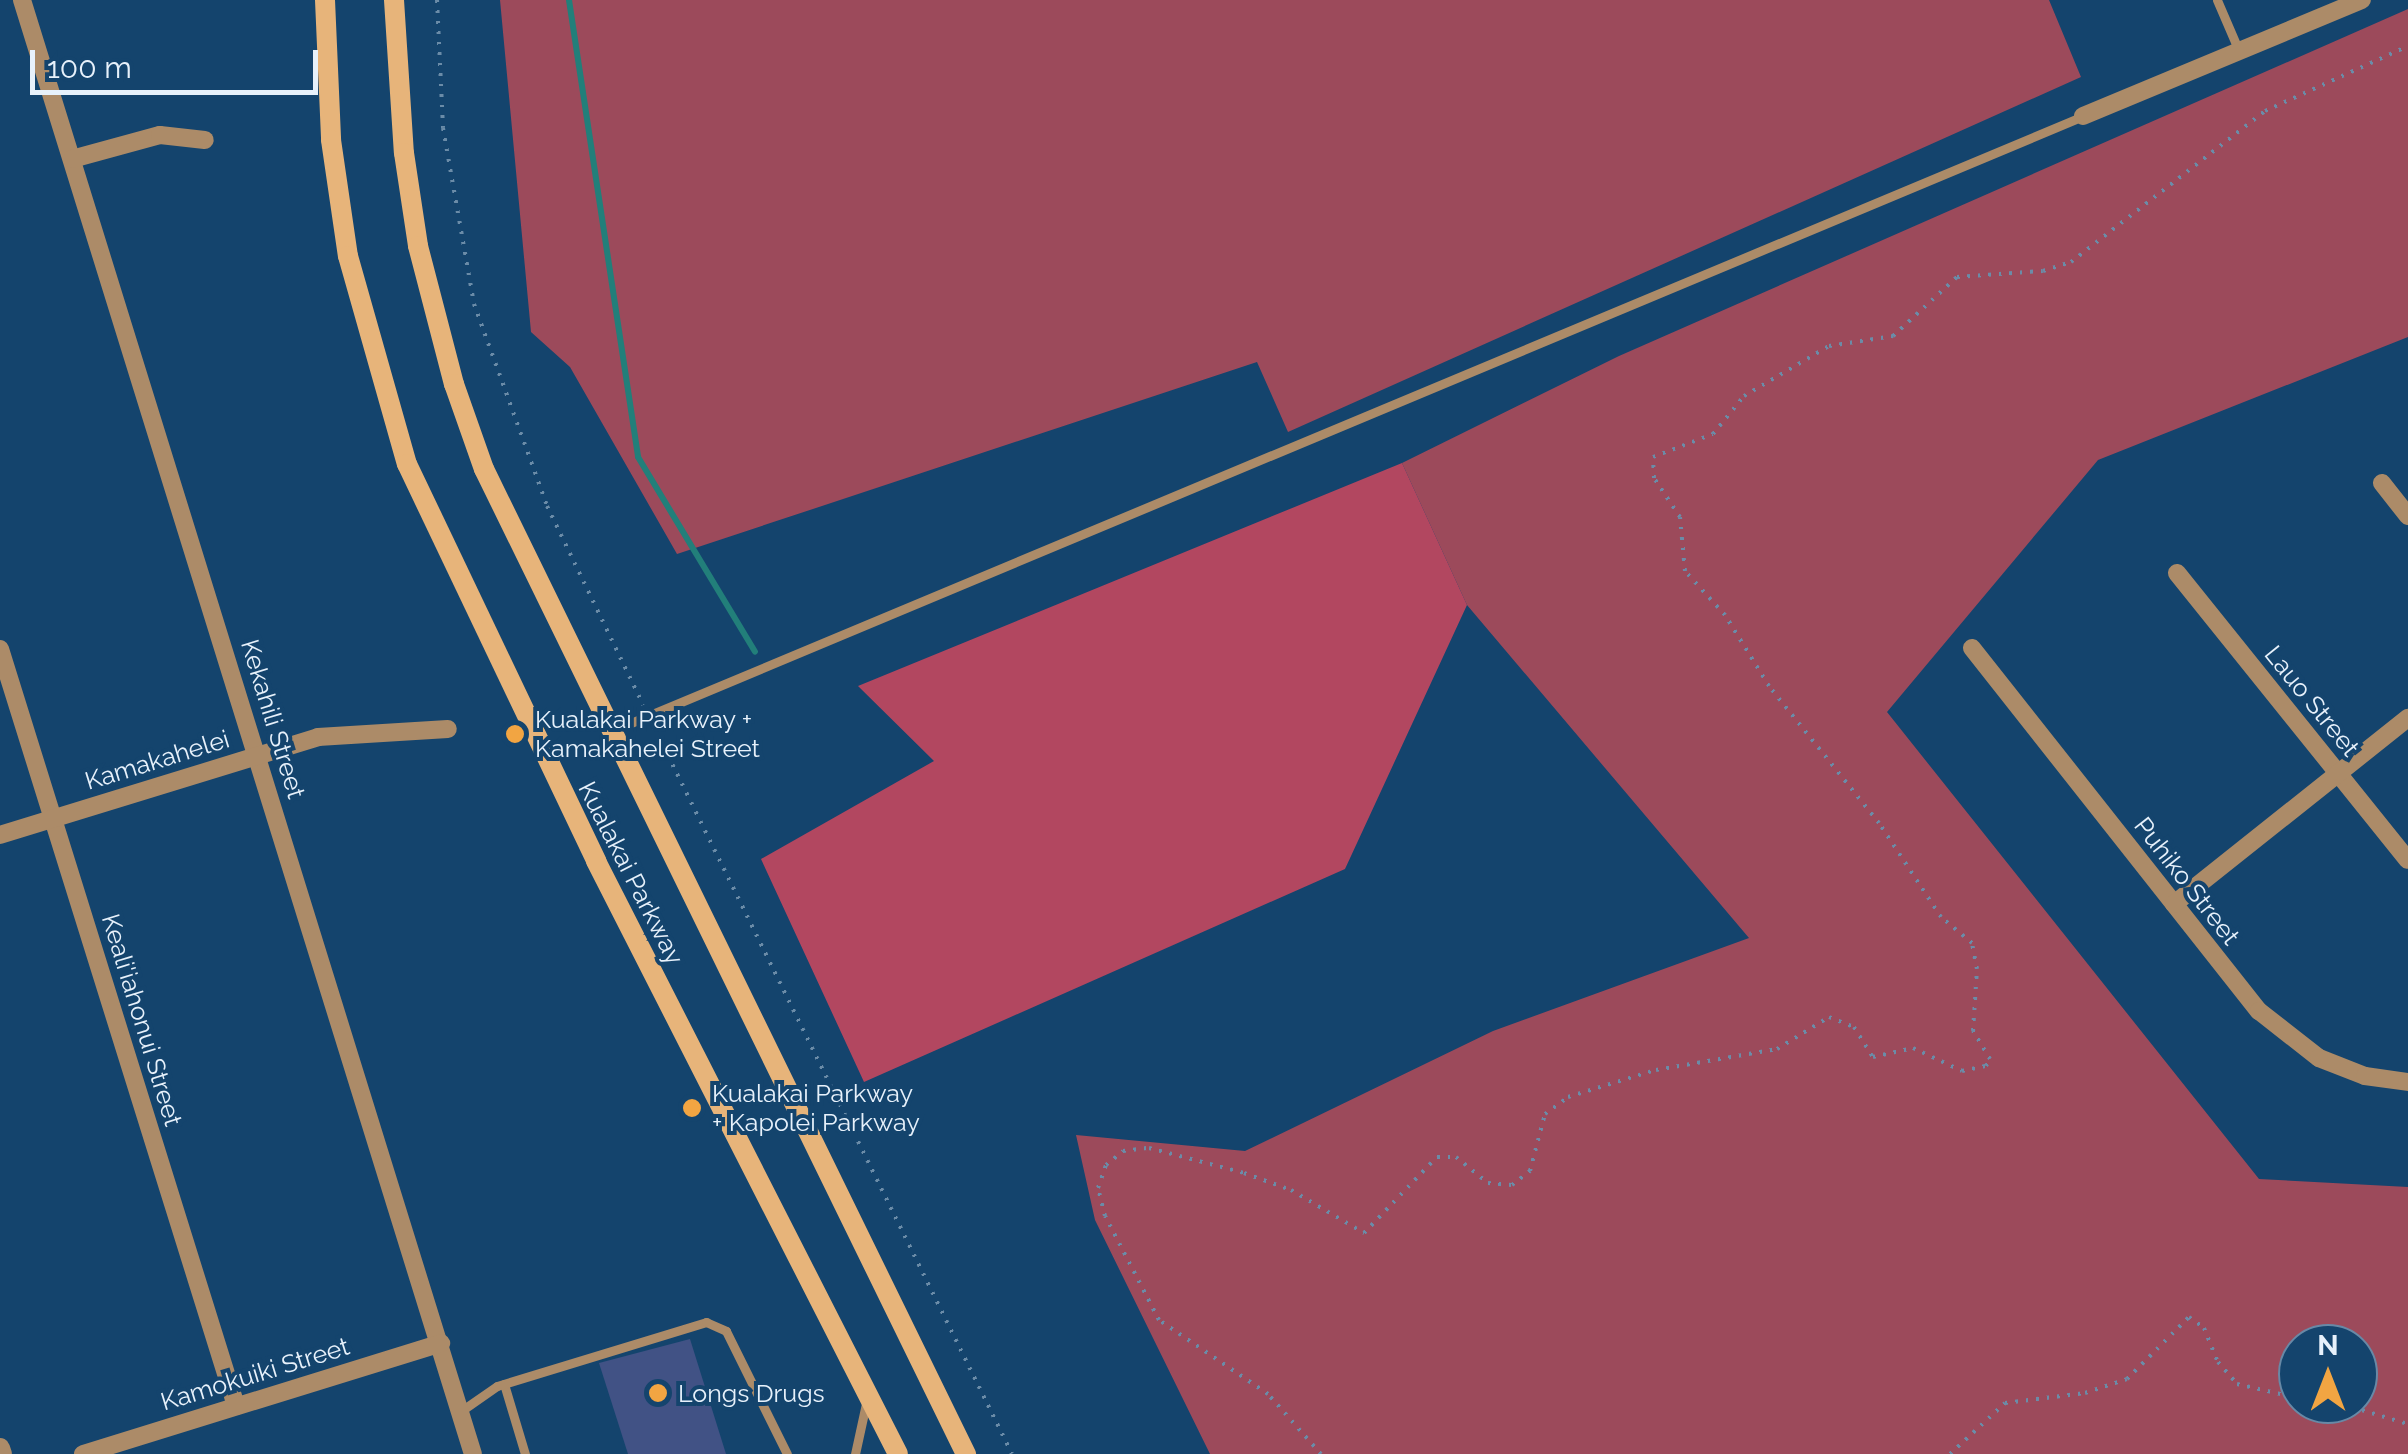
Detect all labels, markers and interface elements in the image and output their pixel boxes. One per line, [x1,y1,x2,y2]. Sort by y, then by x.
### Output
scale bar [35,30,322,92]
text: 100 m [47,50,132,85]
street label: Kekahili Street [235,636,311,802]
street label: Lauo Street [2258,640,2366,762]
place label: Kualakai Parkway + Kamakahelei Street [535,705,760,764]
marker: Kualakai Parkway + Kamakahelei Street [504,723,526,745]
street label: Kamakahelei [81,724,233,796]
street label: Kualakai Parkway [572,777,690,969]
street label: Puhiko Street [2128,811,2246,951]
street label: Keali'iahonui Street [95,910,189,1130]
place label: Kualakai Parkway + Kapolei Parkway [712,1079,920,1138]
marker: Kualakai Parkway + Kapolei Parkway [681,1097,703,1119]
north arrow [2278,1324,2378,1424]
text: N [2317,1329,2339,1362]
street label: Kamokuiki Street [157,1331,353,1417]
place label: Longs Drugs [678,1378,825,1408]
marker: Longs Drugs [647,1382,669,1404]

